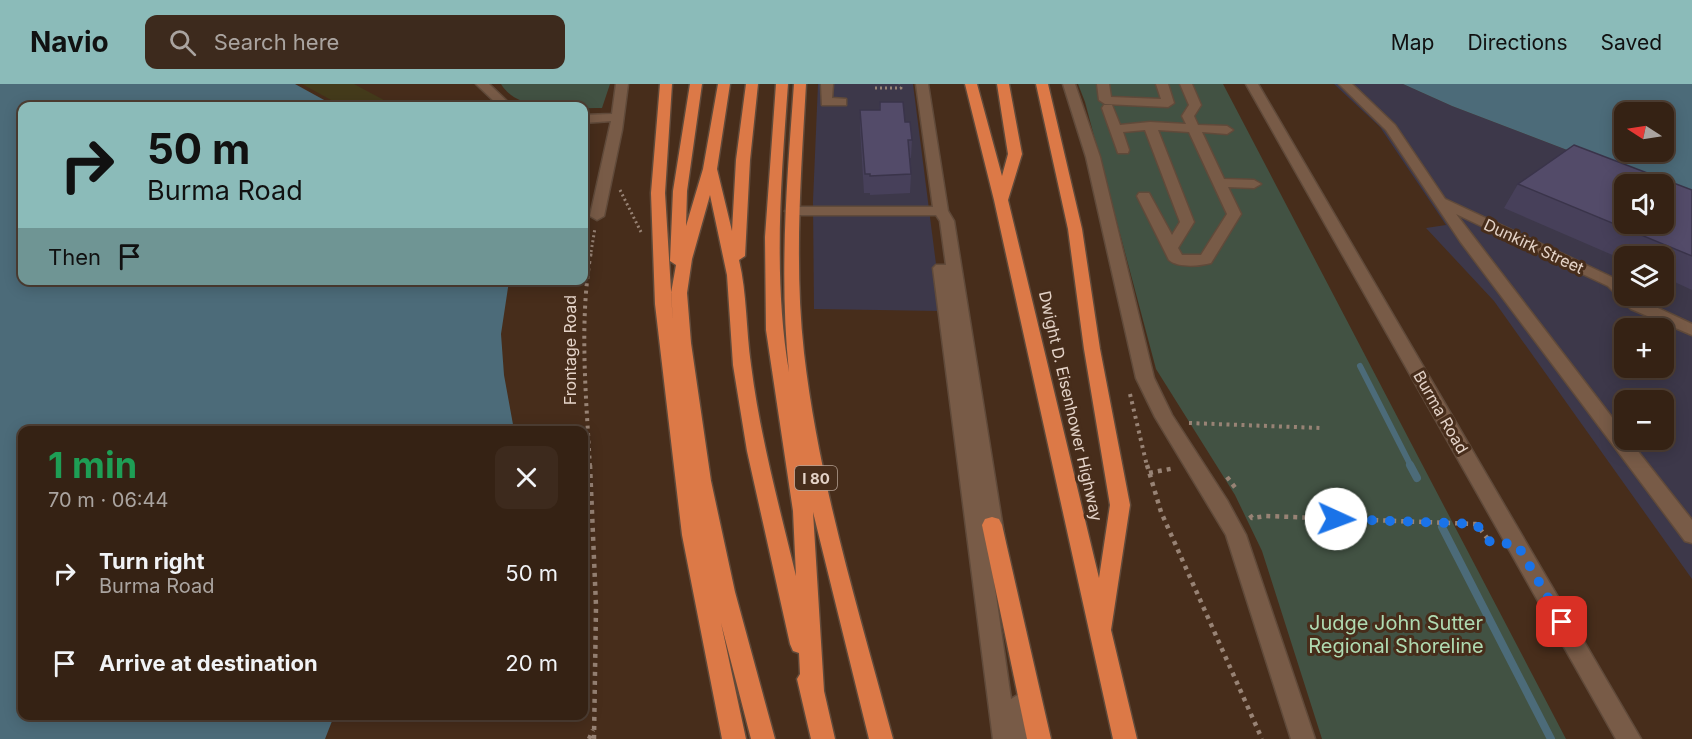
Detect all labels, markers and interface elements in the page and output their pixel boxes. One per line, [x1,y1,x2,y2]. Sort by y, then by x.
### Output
search box [145,15,565,69]
text: Navio [30,25,109,59]
icon: search [166,26,199,59]
text: Search here [214,29,339,55]
text: Map [1391,30,1434,55]
text: Directions [1467,30,1568,55]
text: Saved [1601,30,1662,55]
north arrow [1614,102,1674,162]
map controls [1614,102,1674,450]
text: 50 m [147,123,250,174]
icon: right [48,126,126,204]
text: Burma Road [147,174,303,207]
button: sound [1614,174,1674,234]
street label: Dunkirk Street [1481,214,1587,278]
icon: arrive [113,240,146,273]
text: Then [48,244,101,270]
button: layers [1614,246,1674,306]
street label: Dwight D. Eisenhower Highway [1035,289,1107,523]
street label: Frontage Road [560,295,580,405]
button: + [1614,318,1674,378]
street label: Burma Road [1409,367,1473,457]
button: − [1614,390,1674,450]
text: 1 min [48,443,137,487]
button: close [495,446,558,509]
road number: I 80 [795,466,837,490]
position arrow [1304,487,1368,551]
text: 70 m · 06:44 [48,488,168,512]
text: Turn right [99,548,205,574]
icon: right [48,557,81,590]
text: 50 m [505,560,558,586]
text: Burma Road [99,574,214,598]
pin [1536,596,1587,647]
icon: arrive [1545,605,1578,638]
park label: Judge John Sutter Regional Shoreline [1308,611,1484,658]
icon: arrive [48,647,81,680]
text: Arrive at destination [99,650,318,676]
text: 20 m [505,650,558,676]

